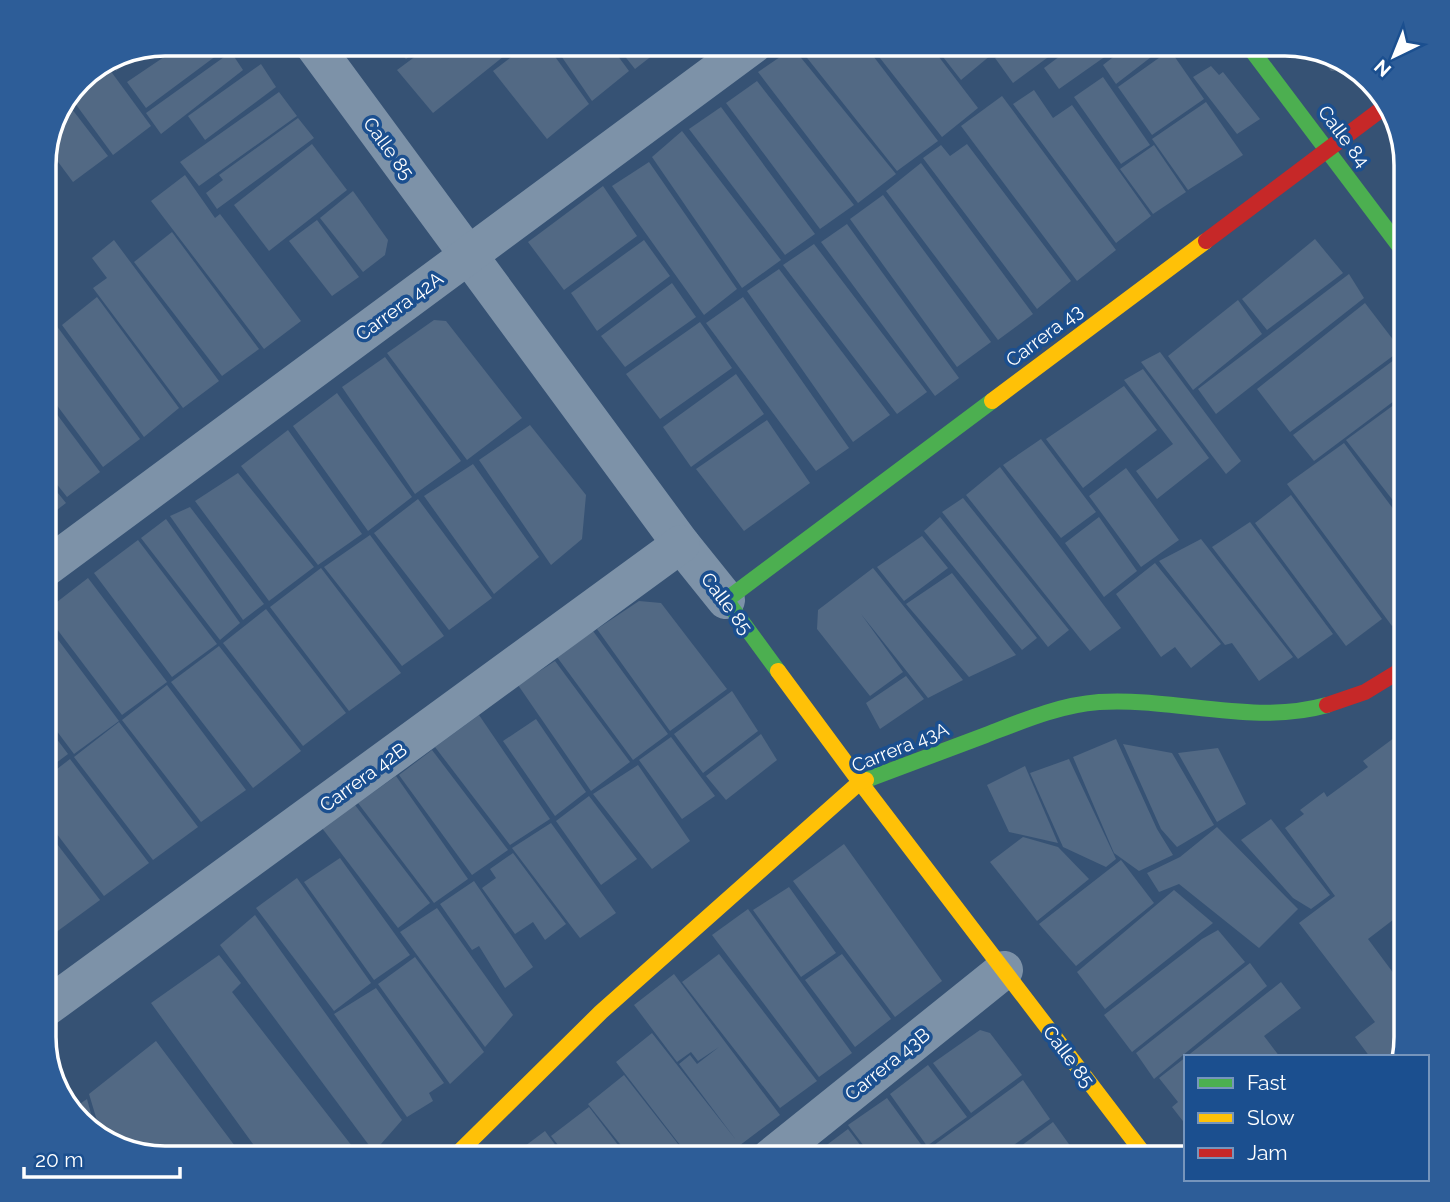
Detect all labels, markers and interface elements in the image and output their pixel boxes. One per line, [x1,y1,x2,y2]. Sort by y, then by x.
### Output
north arrow [1359,21,1429,91]
text: N [1370,55,1395,81]
street label: Calle 84 [1314,101,1374,171]
street label: Calle 85 [359,113,419,183]
street label: Carrera 42A [351,267,447,345]
street label: Carrera 43 [1001,299,1087,371]
street label: Calle 85 [697,568,757,638]
street label: Carrera 43A [848,717,952,776]
street label: Carrera 42B [315,738,411,816]
street label: Calle 85 [1039,1021,1099,1091]
street label: Carrera 43B [840,1023,934,1105]
legend [1184,1055,1429,1181]
text: Fast [1247,1070,1287,1095]
text: Slow [1247,1105,1295,1130]
scale bar [24,1136,180,1180]
text: Jam [1247,1140,1288,1165]
text: 20 m [35,1147,83,1172]

